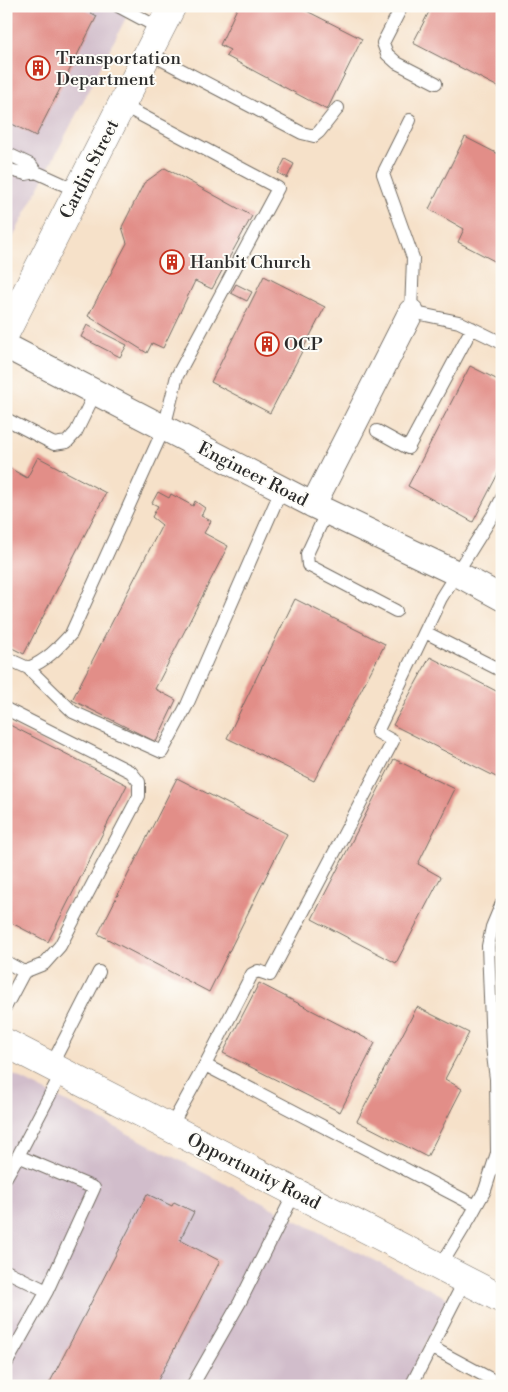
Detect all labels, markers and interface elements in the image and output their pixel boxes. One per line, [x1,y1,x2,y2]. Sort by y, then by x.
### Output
place label: Transportation Department [56,47,181,91]
building icon: Transportation Department [25,55,51,81]
street label: Cardin Street [55,115,125,223]
building icon: Hanbit Church [159,249,185,275]
place label: Hanbit Church [190,251,311,274]
building icon: OCP [254,331,280,357]
place label: OCP [284,333,323,356]
street label: Engineer Road [194,437,312,512]
street label: Opportunity Road [183,1128,325,1215]

